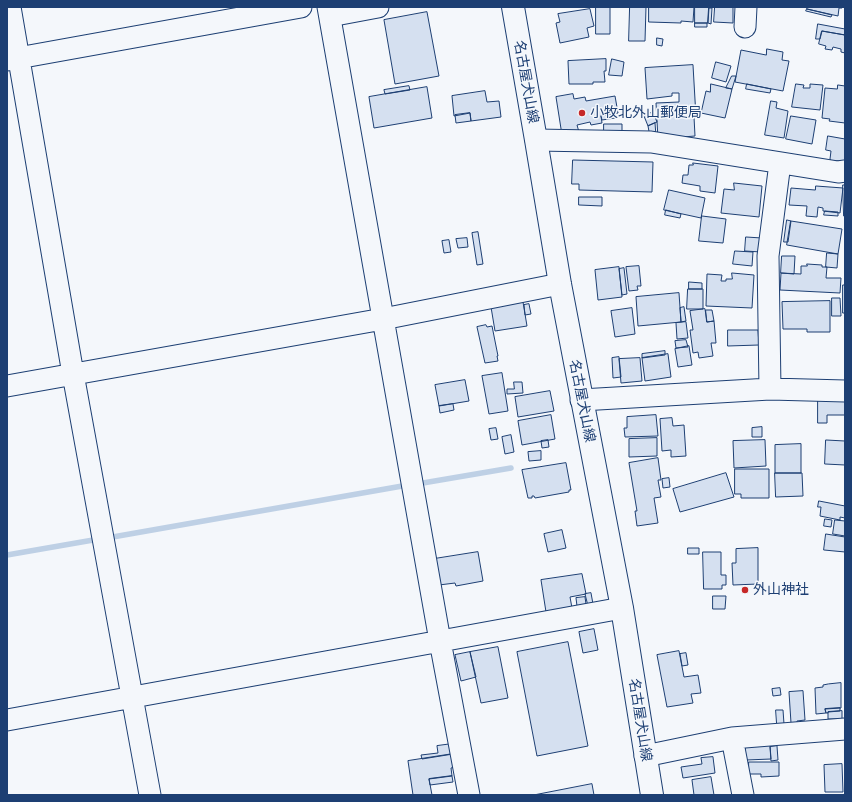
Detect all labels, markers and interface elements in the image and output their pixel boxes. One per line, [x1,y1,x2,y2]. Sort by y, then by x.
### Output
street label: 名古屋犬山線 [510,39,542,125]
place label: 小牧北外山郵便局 [590,105,702,121]
marker: 小牧北外山郵便局 [577,108,587,118]
street label: 名古屋犬山線 [566,358,598,444]
place label: 外山神社 [753,582,809,598]
marker: 外山神社 [740,585,750,595]
street label: 名古屋犬山線 [625,677,655,763]

